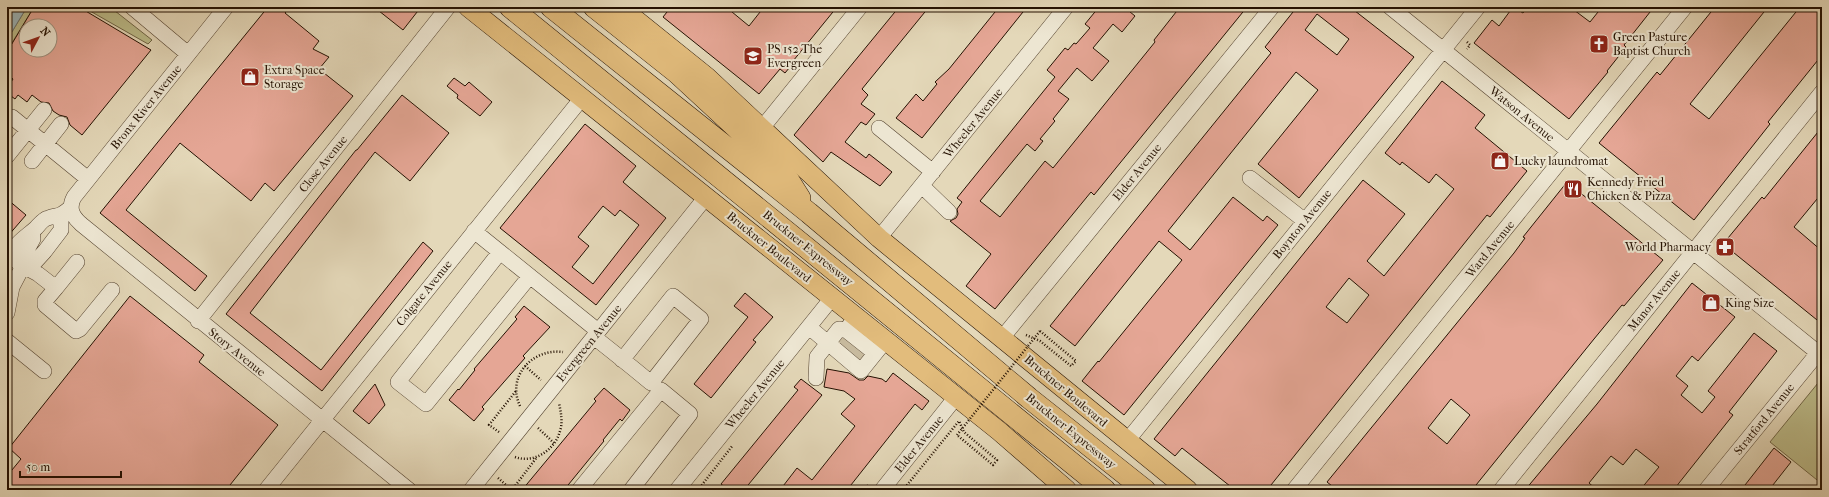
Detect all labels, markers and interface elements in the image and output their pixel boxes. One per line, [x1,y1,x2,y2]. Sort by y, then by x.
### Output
north arrow [18,18,58,58]
text: N [38,24,53,40]
place label: Green Pasture Baptist Church [1613,30,1691,58]
church icon: Green Pasture Baptist Church [1588,33,1610,55]
place label: PS 152 The Evergreen [767,42,822,70]
school or university icon: PS 152 The Evergreen [742,45,764,67]
street label: Bronx River Avenue [108,62,184,152]
place label: Extra Space Storage [264,63,325,91]
shop icon: Extra Space Storage [239,66,261,88]
street label: Watson Avenue [1486,83,1557,144]
street label: Wheeler Avenue [940,85,1005,162]
street label: Close Avenue [296,133,350,195]
street label: Elder Avenue [1110,141,1164,203]
shop icon: Lucky laundromat [1489,150,1511,172]
place label: Lucky laundromat [1514,154,1609,168]
place label: Kennedy Fried Chicken & Pizza [1587,175,1672,203]
restaurant icon: Kennedy Fried Chicken & Pizza [1562,178,1584,200]
street label: Boynton Avenue [1270,186,1334,262]
street label: Bruckner Expressway [760,207,856,289]
street label: Bruckner Boulevard [724,209,814,286]
street label: Ward Avenue [1462,218,1517,281]
pharmacy icon: World Pharmacy [1714,236,1736,258]
place label: World Pharmacy [1624,240,1712,254]
street label: Colgate Avenue [393,257,455,329]
street label: Manor Avenue [1625,266,1683,334]
shop icon: King Size [1700,292,1722,314]
place label: King Size [1725,296,1774,310]
street label: Evergreen Avenue [553,301,625,385]
street label: Story Avenue [206,325,268,379]
street label: Bruckner Boulevard [1022,352,1111,430]
street label: Wheeler Avenue [722,356,787,433]
street label: Stratford Avenue [1731,380,1797,458]
street label: Bruckner Expressway [1023,390,1119,472]
street label: Elder Avenue [892,413,946,475]
scale bar [20,453,121,479]
text: 50 m [26,460,50,474]

